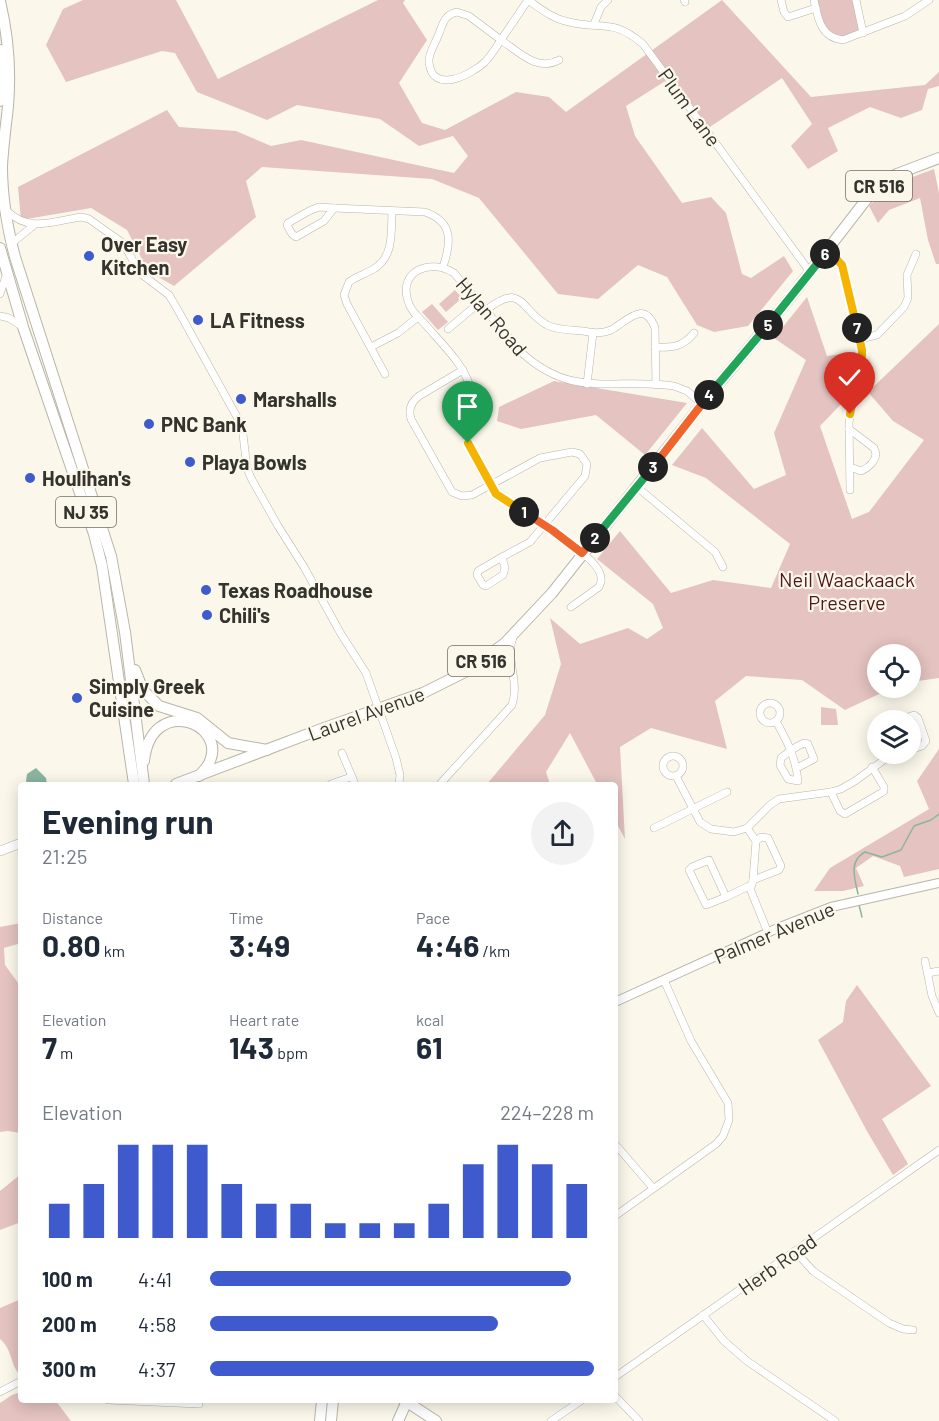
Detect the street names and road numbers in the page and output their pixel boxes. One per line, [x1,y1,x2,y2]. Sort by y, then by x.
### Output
street label: Plum Lane [654,63,726,151]
road number: CR 516 [846,171,912,201]
street label: Hylan Road [451,272,533,360]
road number: NJ 35 [56,497,116,527]
road number: CR 516 [448,646,514,676]
street label: Laurel Avenue [304,681,428,745]
street label: Palmer Avenue [710,896,838,968]
street label: Herb Road [733,1228,821,1300]

